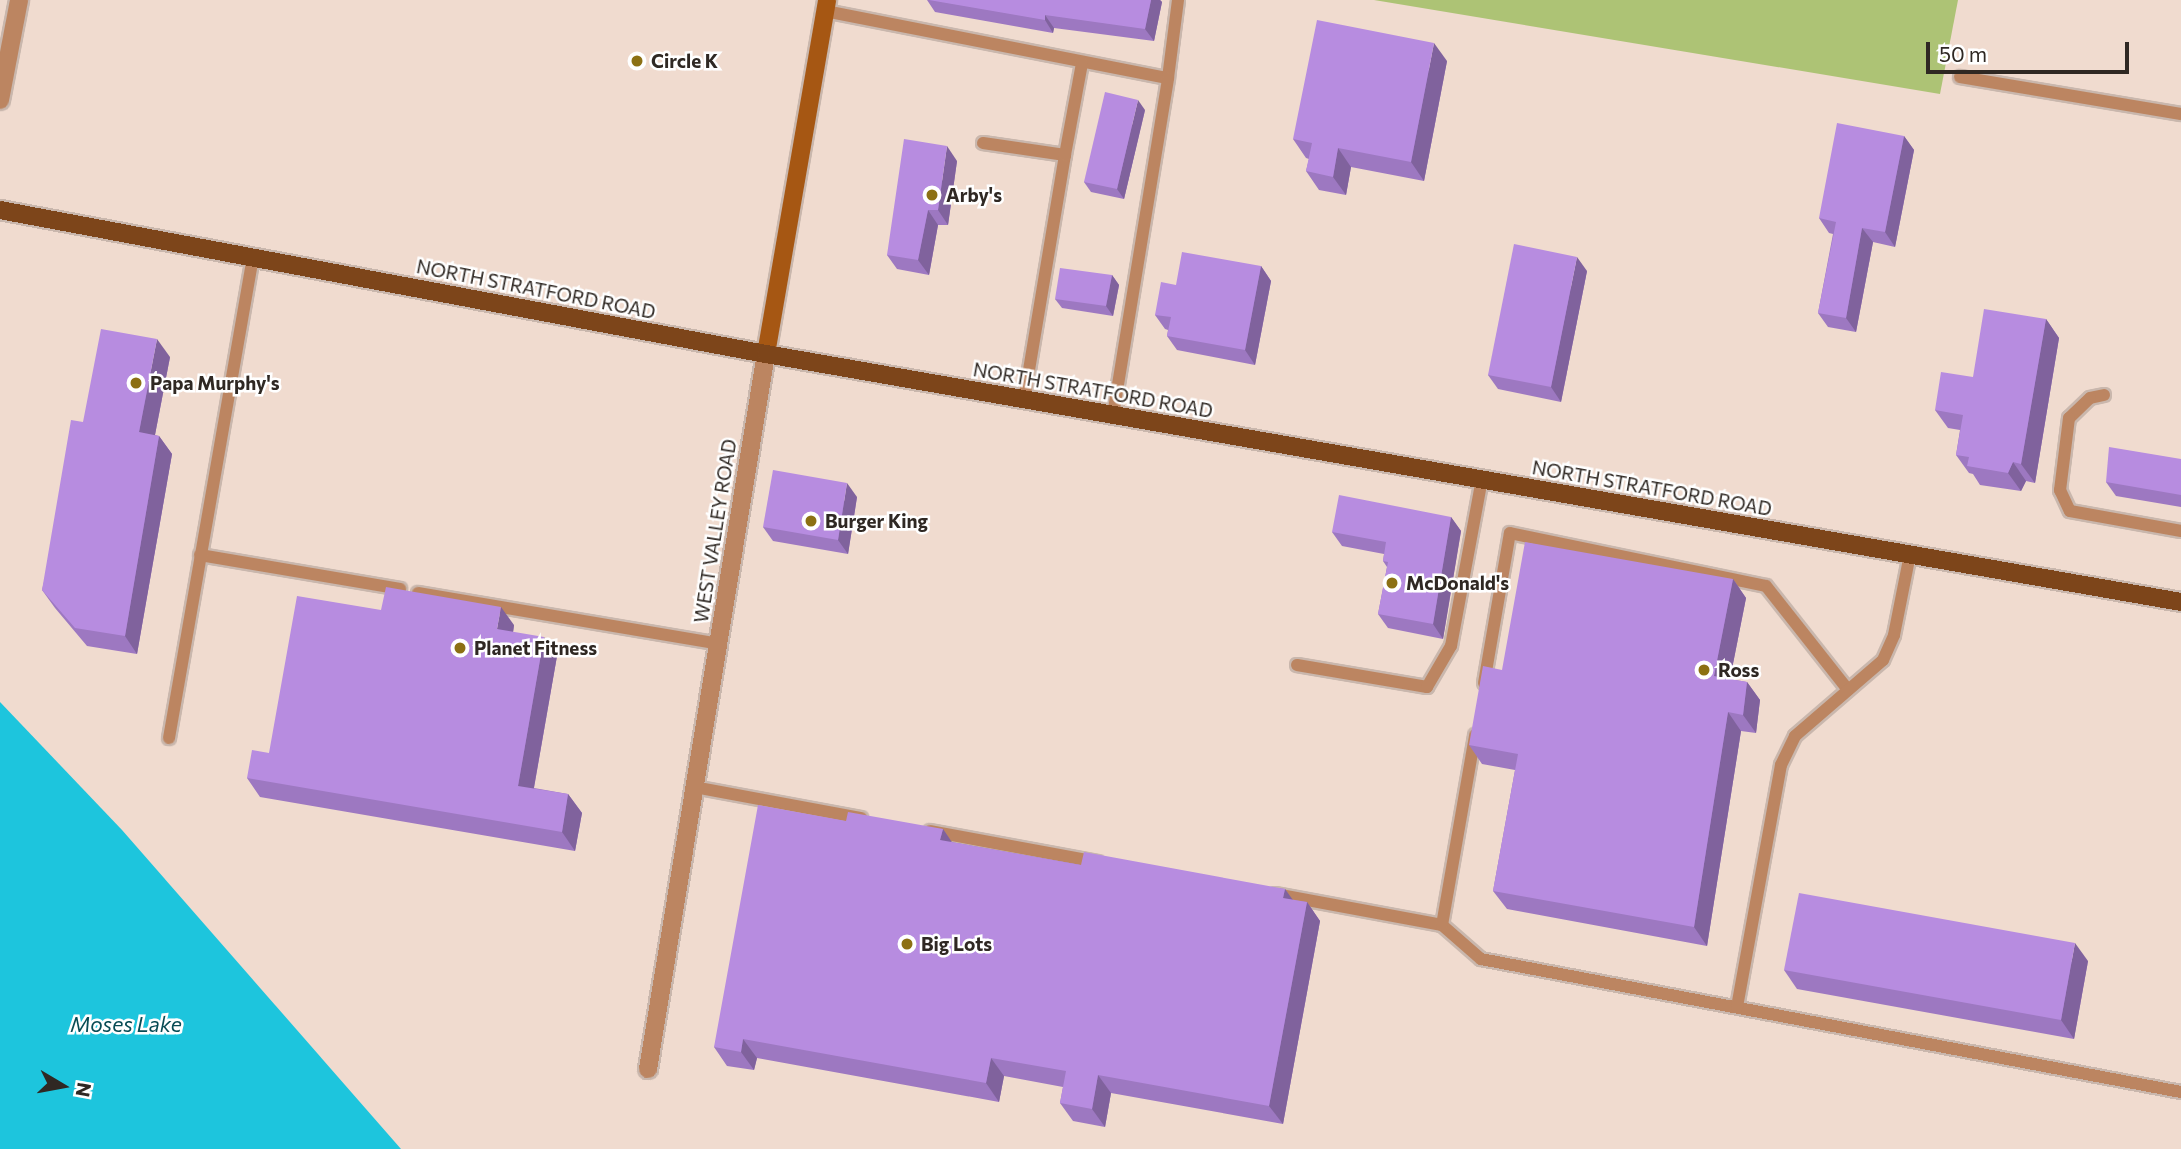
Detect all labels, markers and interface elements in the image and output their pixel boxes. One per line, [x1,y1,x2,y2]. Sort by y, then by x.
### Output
scale bar [1929,28,2132,72]
text: 50 m [1939,41,1987,66]
place label: Circle K [651,50,718,72]
marker: Circle K [629,53,645,69]
place label: Arby's [946,184,1002,206]
marker: Arby's [924,187,940,203]
street label: NORTH STRATFORD ROAD [415,255,657,323]
street label: NORTH STRATFORD ROAD [971,358,1215,422]
place label: Papa Murphy's [150,372,280,394]
marker: Papa Murphy's [128,375,144,391]
street label: WEST VALLEY ROAD [689,438,741,624]
street label: NORTH STRATFORD ROAD [1530,456,1774,520]
place label: Burger King [825,510,928,532]
marker: Burger King [803,513,819,529]
place label: McDonald's [1406,572,1509,594]
marker: McDonald's [1384,575,1400,591]
place label: Planet Fitness [474,637,597,659]
marker: Planet Fitness [452,640,468,656]
place label: Ross [1718,659,1759,681]
marker: Ross [1696,662,1712,678]
place label: Big Lots [921,933,992,955]
marker: Big Lots [899,936,915,952]
water label: Moses Lake [70,1011,182,1037]
north arrow [28,1051,98,1121]
text: N [72,1081,97,1099]

